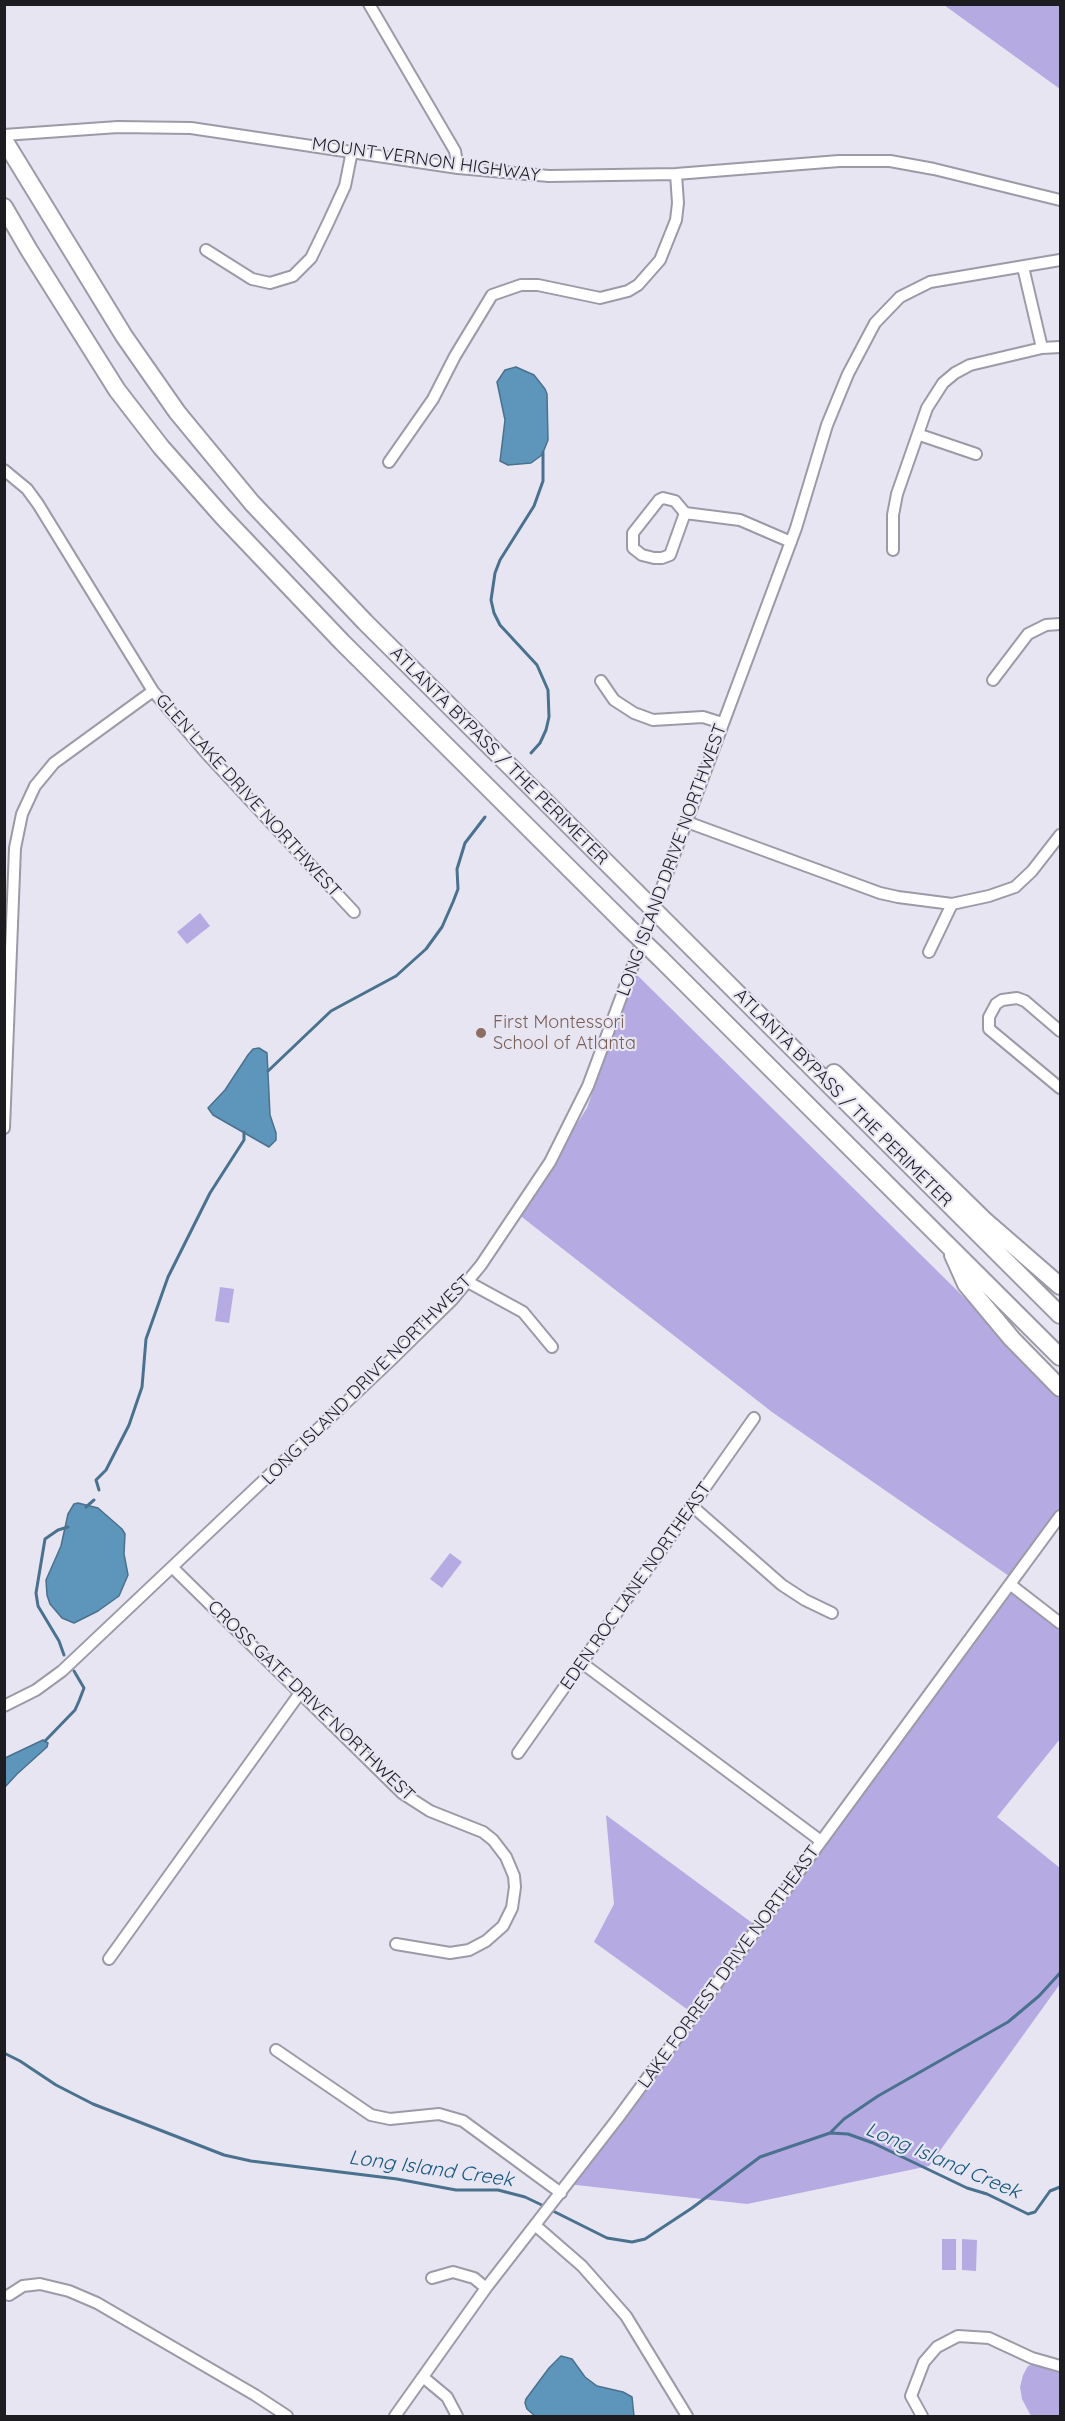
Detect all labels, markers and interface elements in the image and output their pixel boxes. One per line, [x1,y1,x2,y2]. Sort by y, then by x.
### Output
street label: MOUNT VERNON HIGHWAY [310,133,542,187]
street label: ATLANTA BYPASS / THE PERIMETER [385,642,613,870]
street label: GLEN LAKE DRIVE NORTHWEST [151,690,345,902]
street label: LONG ISLAND DRIVE NORTHWEST [613,721,731,999]
street label: ATLANTA BYPASS / THE PERIMETER [729,984,957,1212]
place label: First Montessori School of Atlanta [493,1012,636,1054]
marker: First Montessori School of Atlanta [474,1026,488,1040]
street label: LONG ISLAND DRIVE NORTHWEST [257,1270,477,1490]
street label: EDEN ROC LANE NORTHEAST [556,1478,716,1694]
street label: CROSS GATE DRIVE NORTHWEST [203,1596,419,1806]
street label: LAKE FORREST DRIVE NORTHEAST [634,1842,824,2092]
water label: Long Island Creek [862,2118,1024,2204]
water label: Long Island Creek [347,2146,515,2192]

